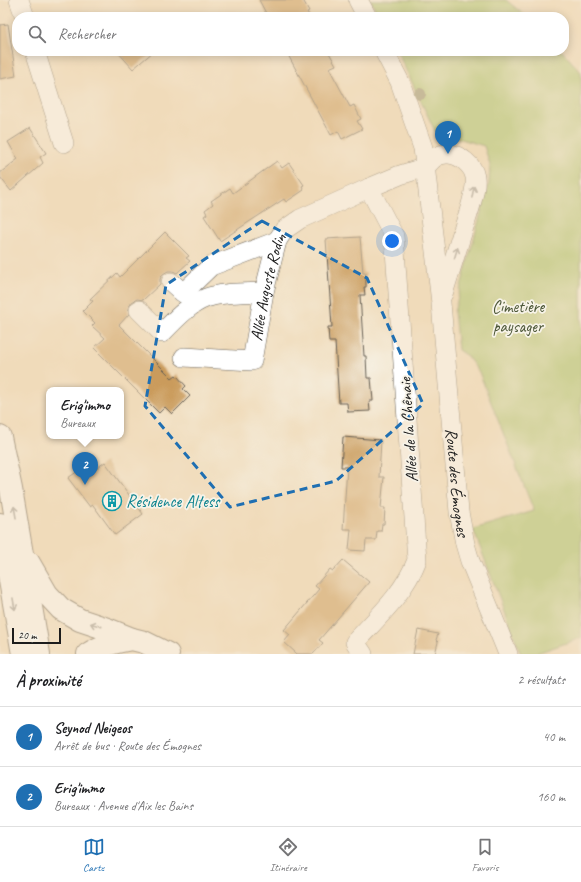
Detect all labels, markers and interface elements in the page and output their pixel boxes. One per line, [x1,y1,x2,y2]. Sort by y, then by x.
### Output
search box [12,12,569,56]
icon: search [26,23,48,45]
text: Rechercher [58,25,116,44]
pin: 1 [435,121,461,154]
one-way arrow [470,186,478,199]
street label: Allée Auguste Rodin [246,228,291,342]
your location [382,231,402,251]
one-way arrow [453,246,460,259]
park label: Cimetière paysager [492,296,546,337]
street label: Allée de la Chênaie [394,376,423,483]
popup [46,387,124,439]
text: Erig'immo [60,396,110,415]
text: Bureaux [60,415,95,431]
street label: Route des Émognes [441,427,474,541]
pin: 2 [72,452,98,485]
building icon: Résidence Altess [101,490,123,512]
place label: Résidence Altess [126,491,221,512]
one-way arrow [11,506,19,519]
one-way arrow [10,597,18,610]
one-way arrow [89,621,102,628]
scale bar [12,626,61,645]
text: 20 m [18,628,37,642]
text: À proximité [16,670,81,691]
text: 2 résultats [517,672,565,688]
text: Seynod Neigeos [54,719,132,738]
text: 1 [26,729,32,745]
text: 40 m [543,729,565,745]
text: Arrêt de bus · Route des Émognes [54,738,201,754]
text: Erig'immo [54,779,104,798]
text: 2 [26,789,32,805]
text: 160 m [537,789,565,805]
text: Bureaux · Avenue d'Aix les Bains [54,798,193,814]
tab: Carte [83,836,105,874]
tab: Itinéraire [270,836,307,874]
tab: Favoris [472,836,498,874]

